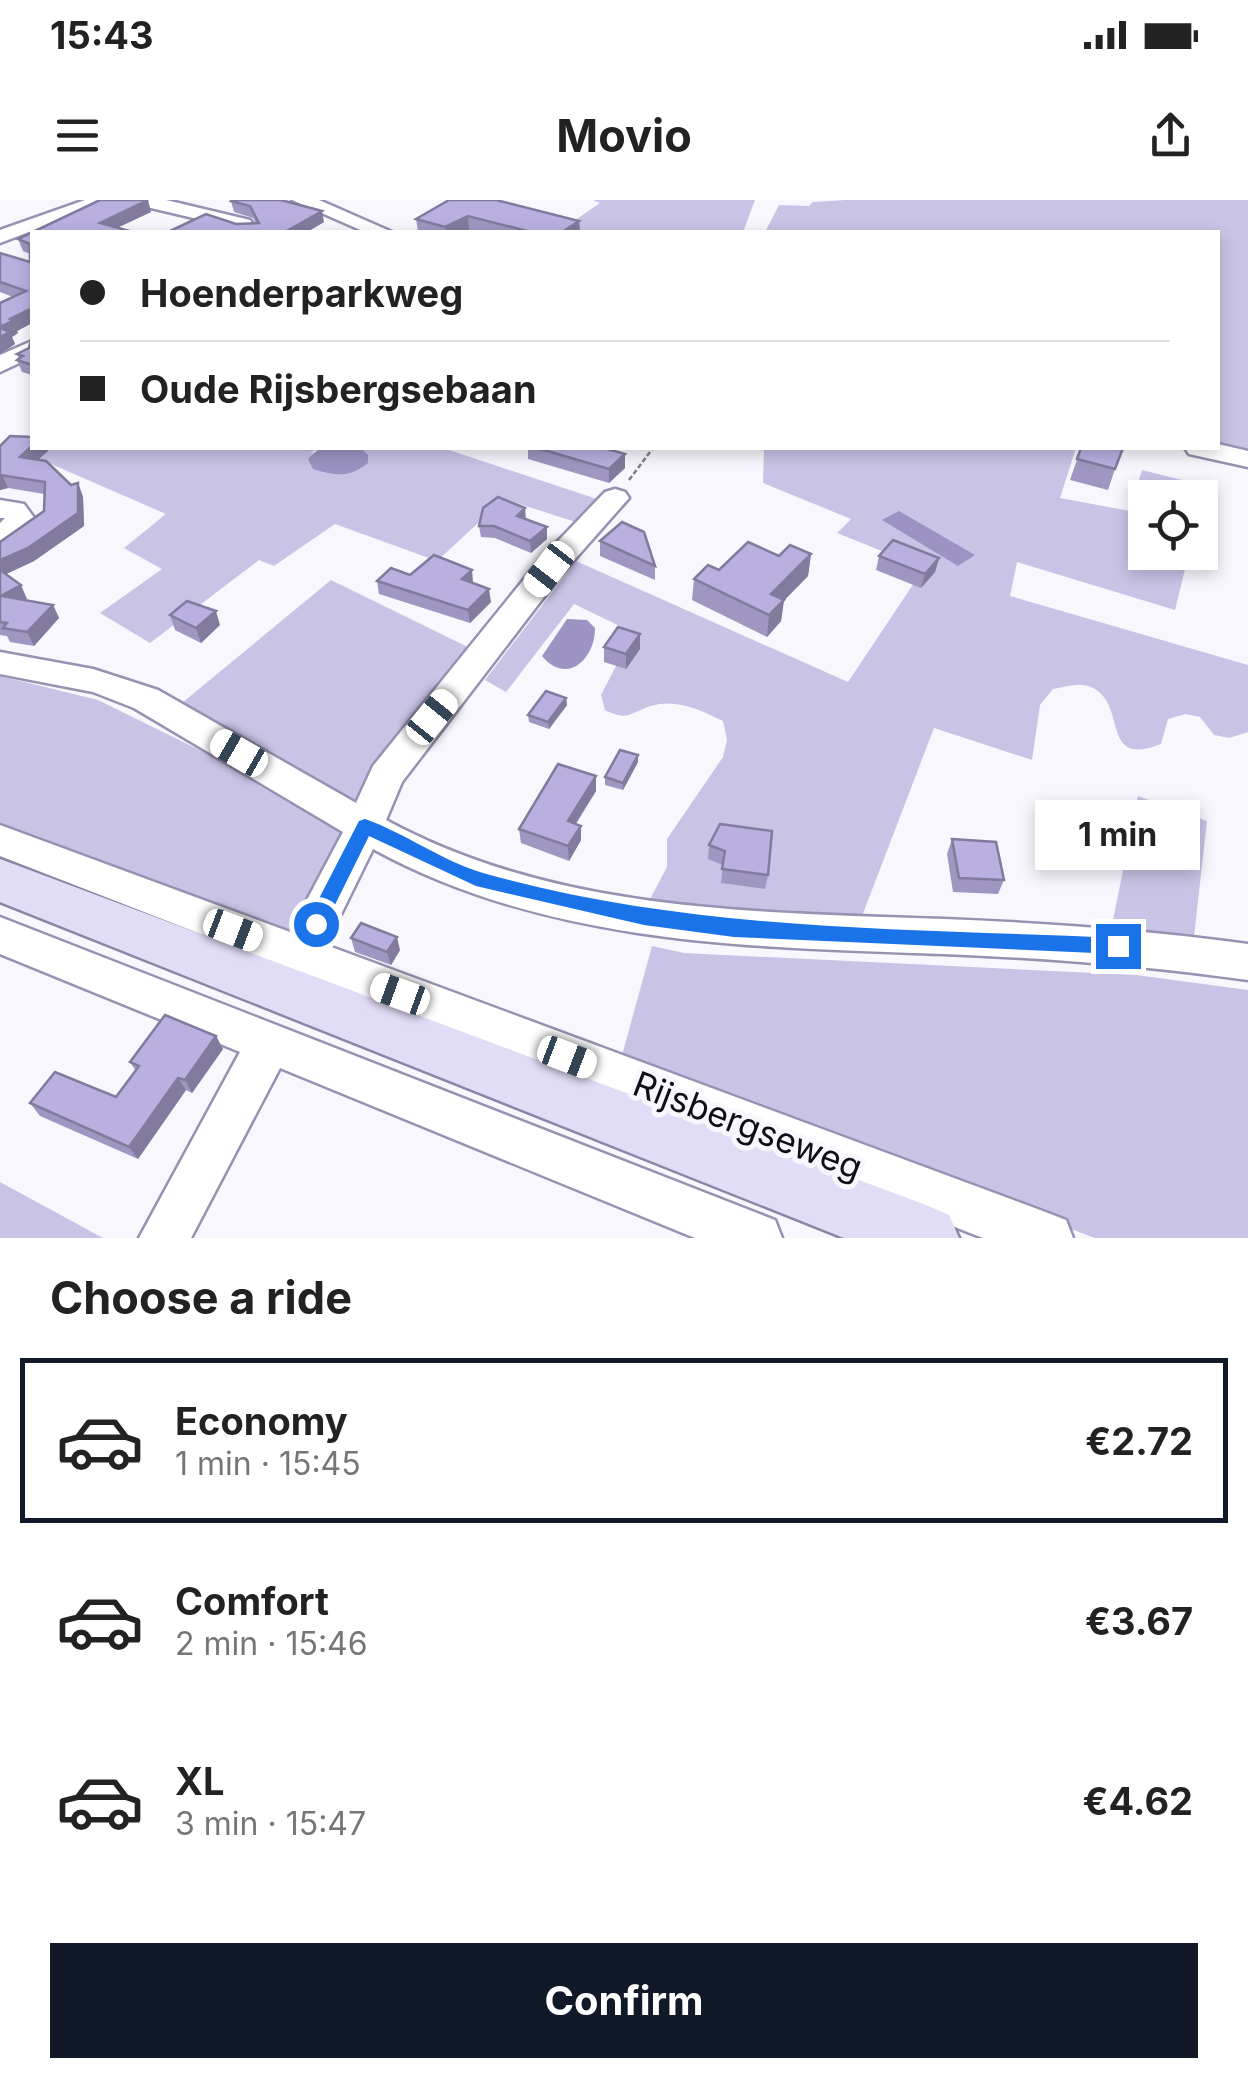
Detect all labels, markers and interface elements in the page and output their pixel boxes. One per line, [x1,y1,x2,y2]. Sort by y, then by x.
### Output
text: 15:43 [50,12,154,58]
icon: menu [50,108,105,163]
text: Movio [556,108,692,163]
icon: share [1143,108,1198,163]
text: Hoenderparkweg [140,270,463,316]
text: Oude Rijsbergsebaan [140,366,537,412]
map controls [1128,480,1218,570]
button: locate [1128,480,1218,570]
car [519,536,579,602]
car [401,684,463,750]
car [206,725,272,781]
callout: 1 min [1036,801,1200,871]
text: 1 min [1078,815,1157,854]
route start [294,902,339,947]
car [200,905,266,955]
route end [1096,924,1141,969]
car [367,970,433,1018]
car [534,1032,600,1082]
street label: Rijsbergseweg [628,1062,868,1188]
text: Choose a ride [50,1270,352,1325]
icon: car [55,1396,145,1486]
text: Economy [175,1398,348,1444]
text: €2.72 [1085,1418,1193,1464]
text: 1 min · 15:45 [175,1444,361,1483]
icon: car [55,1576,145,1666]
text: Comfort [175,1578,329,1624]
text: €3.67 [1085,1598,1193,1644]
text: 2 min · 15:46 [175,1624,368,1663]
icon: car [55,1756,145,1846]
text: XL [175,1758,225,1804]
text: €4.62 [1082,1778,1193,1824]
text: 3 min · 15:47 [175,1804,366,1843]
button: Confirm [50,1943,1198,2058]

